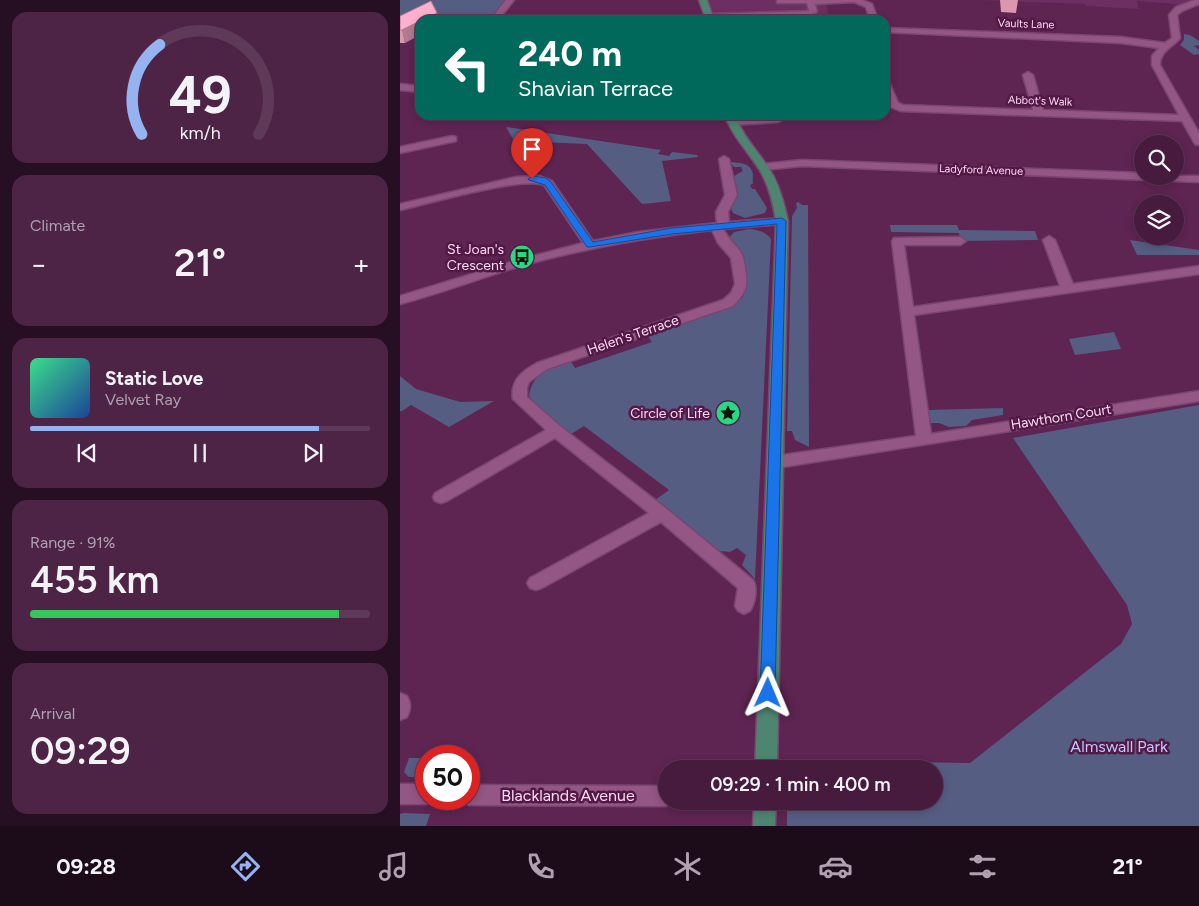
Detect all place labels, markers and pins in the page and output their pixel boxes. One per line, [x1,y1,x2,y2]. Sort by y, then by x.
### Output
pin [511,128,553,179]
place label: St Joan's Crescent [447,241,504,274]
bus stop icon: St Joan's Crescent [509,244,535,270]
place icon: Circle of Life [715,400,741,426]
place label: Circle of Life [630,405,710,422]

